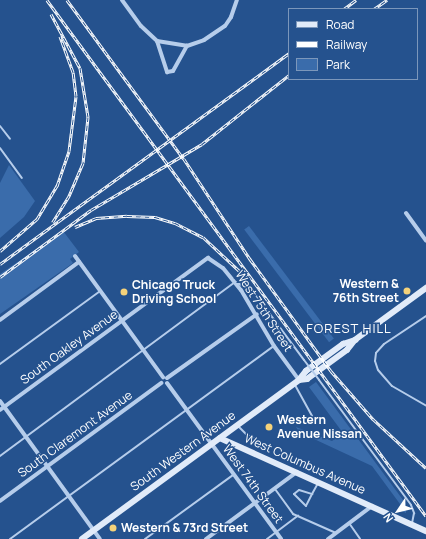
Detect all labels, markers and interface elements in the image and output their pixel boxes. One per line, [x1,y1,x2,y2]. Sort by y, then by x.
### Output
legend [288,8,418,80]
text: Road [326,16,354,33]
text: Railway [326,36,367,53]
text: Park [326,56,350,73]
street label: West 75th Street [232,268,296,354]
place label: Western & 76th Street [333,277,399,305]
place label: Chicago Truck Driving School [132,278,216,306]
marker: Western & 76th Street [402,286,412,296]
marker: Chicago Truck Driving School [119,287,129,297]
street label: South Oakley Avenue [18,307,120,387]
district label: FOREST HILL [306,320,392,336]
street label: South Claremont Avenue [15,388,135,480]
street label: South Western Avenue [128,408,238,494]
place label: Western Avenue Nissan [277,413,362,441]
marker: Western Avenue Nissan [264,422,274,432]
street label: West Columbus Avenue [242,431,368,497]
street label: West 74th Street [220,442,286,526]
north arrow [378,491,418,531]
text: N [379,511,396,526]
place label: Western & 73rd Street [121,521,248,535]
marker: Western & 73rd Street [108,523,118,533]

